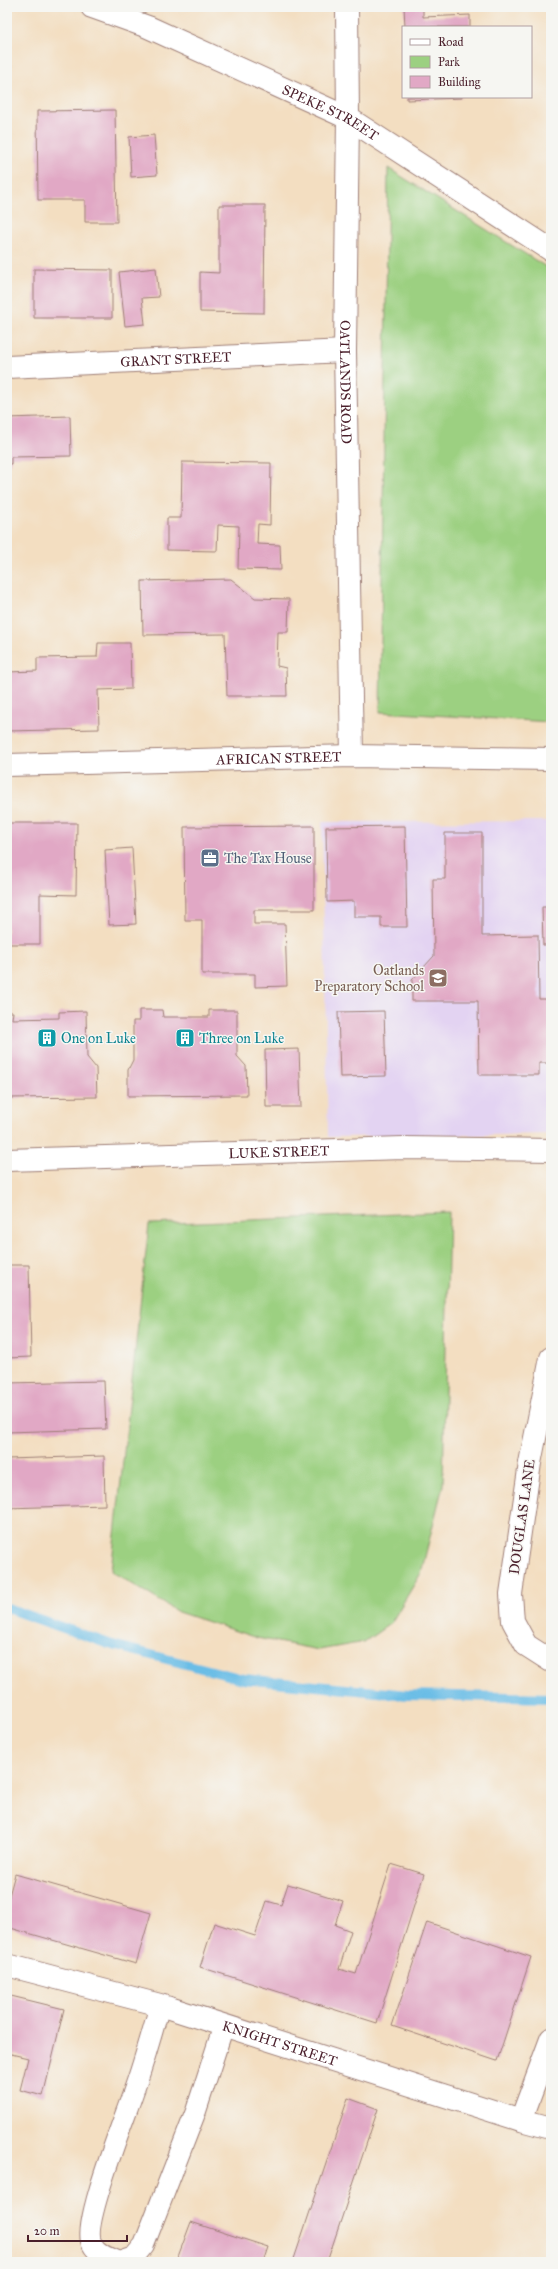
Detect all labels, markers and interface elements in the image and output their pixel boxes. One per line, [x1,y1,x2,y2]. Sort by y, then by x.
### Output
legend [402,26,532,98]
text: Road [438,35,464,49]
text: Park [438,55,460,69]
text: Building [438,75,481,90]
street label: SPEKE STREET [280,81,382,144]
street label: OATLANDS ROAD [336,320,355,444]
street label: GRANT STREET [120,348,232,370]
street label: AFRICAN STREET [215,748,342,768]
office icon: The Tax House [199,847,221,869]
place label: The Tax House [224,850,312,867]
place label: Oatlands Preparatory School [314,962,424,995]
school or university icon: Oatlands Preparatory School [427,967,449,989]
building icon: One on Luke [36,1027,58,1049]
building icon: Three on Luke [174,1027,196,1049]
place label: One on Luke [61,1030,136,1047]
place label: Three on Luke [199,1030,284,1047]
street label: LUKE STREET [228,1142,330,1162]
street label: DOUGLAS LANE [506,1458,538,1576]
street label: KNIGHT STREET [220,2017,340,2070]
scale bar [28,2217,127,2243]
text: 20 m [34,2224,60,2238]

